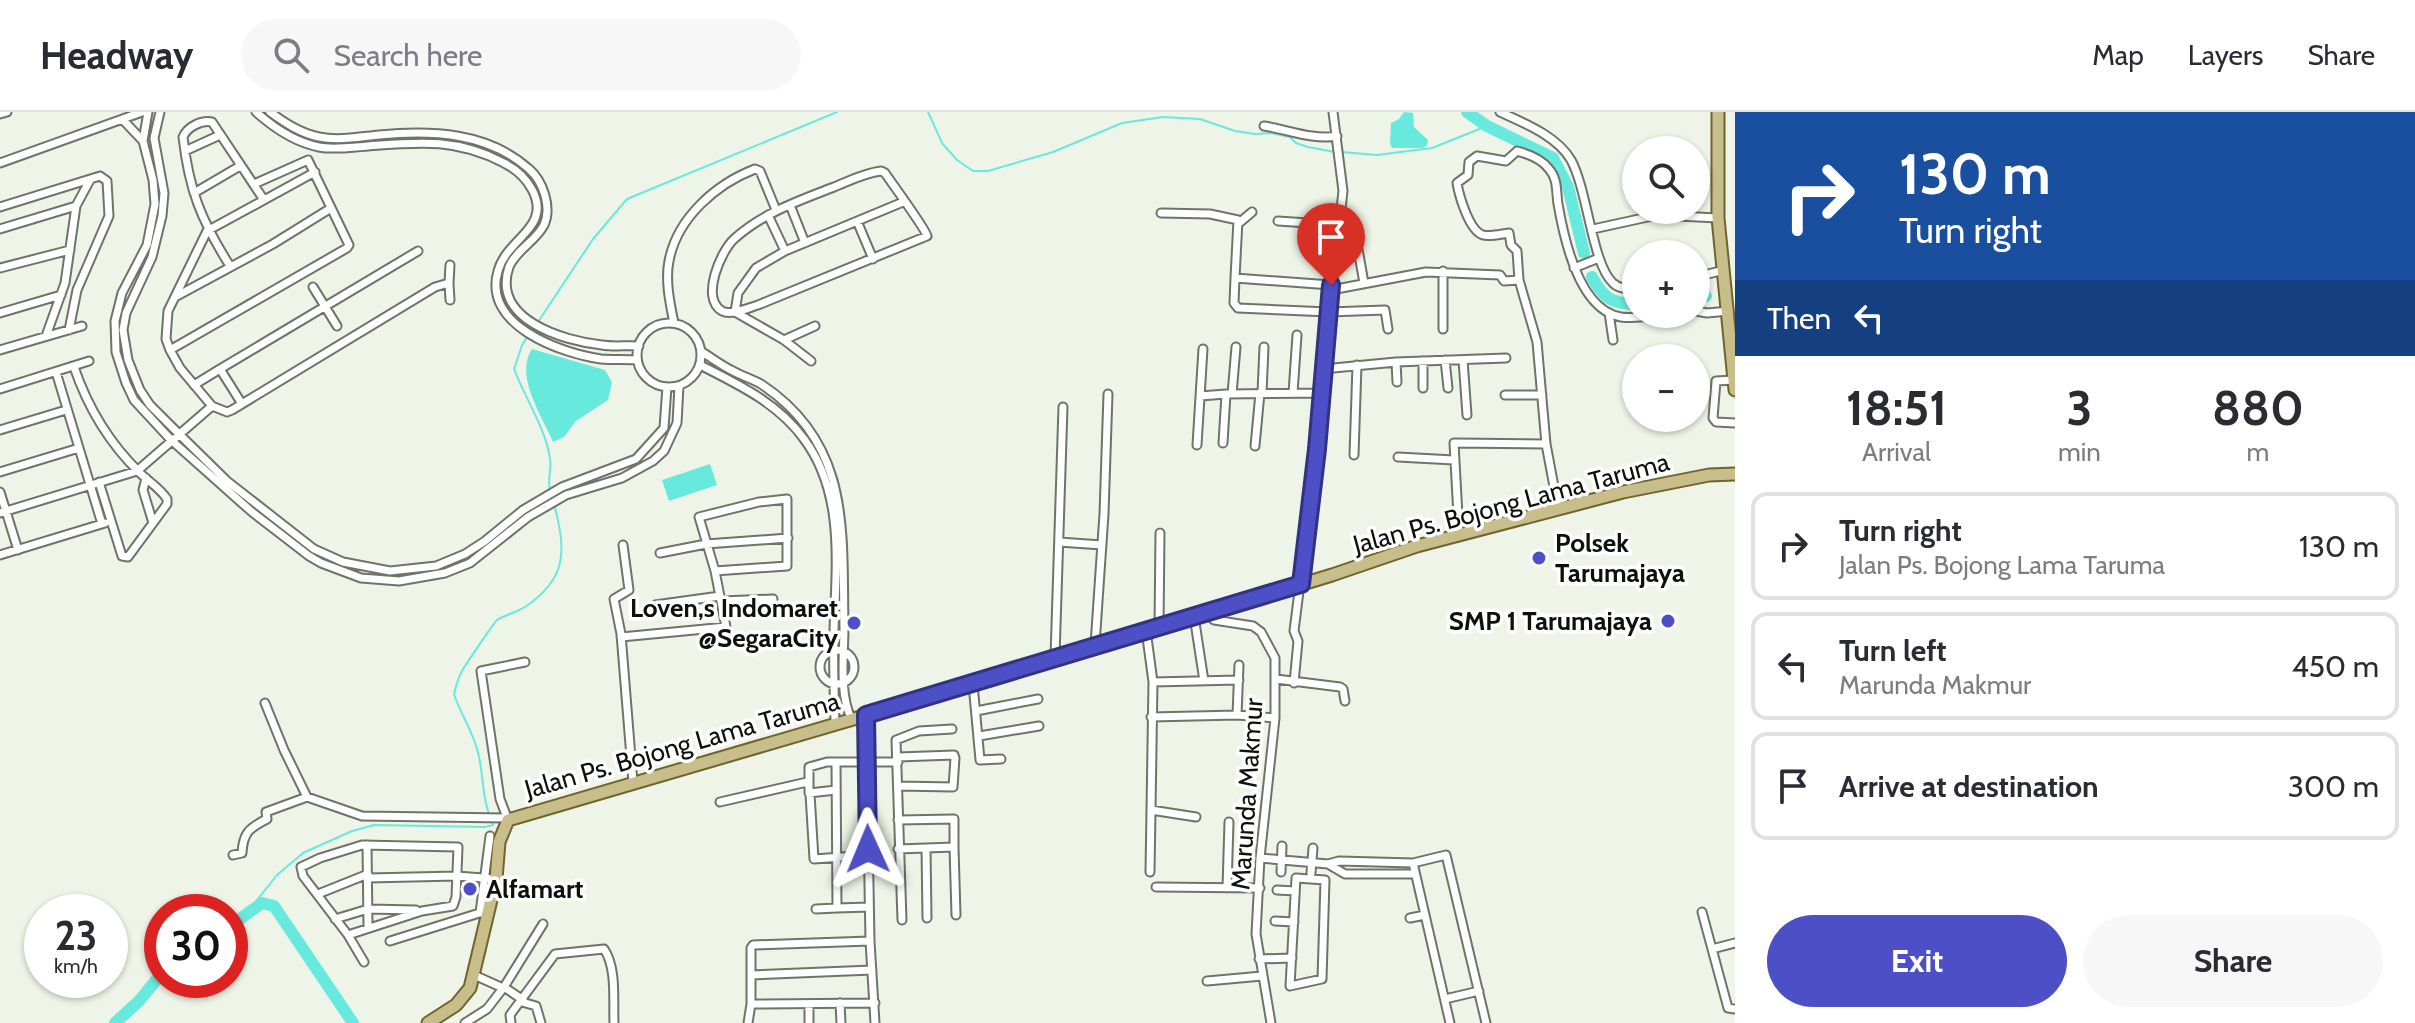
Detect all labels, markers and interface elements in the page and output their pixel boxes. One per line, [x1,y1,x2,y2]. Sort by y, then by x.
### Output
search box [241,19,801,91]
text: Headway [40,32,193,79]
icon: search [269,33,313,77]
text: Search here [333,37,482,74]
text: Map [2092,38,2144,72]
text: Layers [2188,38,2263,72]
text: Share [2307,38,2375,72]
map controls [1622,136,1710,432]
button: search [1622,136,1710,224]
text: 130 m [1899,140,2051,208]
icon: right [1767,144,1871,248]
pin [1297,203,1365,285]
text: Turn right [1899,208,2042,252]
icon: arrive [1309,215,1353,259]
button: + [1622,240,1710,328]
icon: left [1847,296,1891,340]
text: Then [1767,300,1831,337]
button: − [1622,344,1710,432]
text: 18:51 [1846,379,1947,437]
text: 3 [2067,379,2092,437]
text: 880 [2212,379,2304,437]
text: Arrival [1862,436,1931,468]
text: min [2058,436,2101,468]
text: m [2247,436,2269,468]
street label: Jalan Ps. Bojong Lama Taruma [1348,445,1673,561]
text: Turn right [1839,512,1962,549]
icon: right [1771,524,1815,568]
place label: Polsek Tarumajaya [1555,527,1685,589]
text: 130 m [2299,528,2379,565]
marker: Polsek Tarumajaya [1530,549,1548,567]
text: Jalan Ps. Bojong Lama Taruma [1839,549,2165,581]
place label: Loven,s Indomaret @SegaraCity [630,592,838,654]
place label: SMP 1 Tarumajaya [1449,605,1652,637]
marker: SMP 1 Tarumajaya [1659,612,1677,630]
marker: Loven,s Indomaret @SegaraCity [845,614,863,632]
text: Turn left [1839,632,1947,669]
icon: left [1771,644,1815,688]
text: 450 m [2291,648,2379,685]
text: Marunda Makmur [1839,669,2031,701]
street label: Jalan Ps. Bojong Lama Taruma [520,685,844,806]
street label: Marunda Makmur [1224,696,1270,891]
icon: arrive [1771,764,1815,808]
text: Arrive at destination [1839,768,2099,805]
text: 300 m [2288,768,2379,805]
position arrow [826,807,910,891]
place label: Alfamart [486,873,584,905]
marker: Alfamart [461,880,479,898]
speed limit sign: 30 [144,894,248,998]
text: 23 [55,911,97,960]
button: Exit [1767,915,2067,1007]
button: Share [2083,915,2383,1007]
text: km/h [54,954,98,978]

